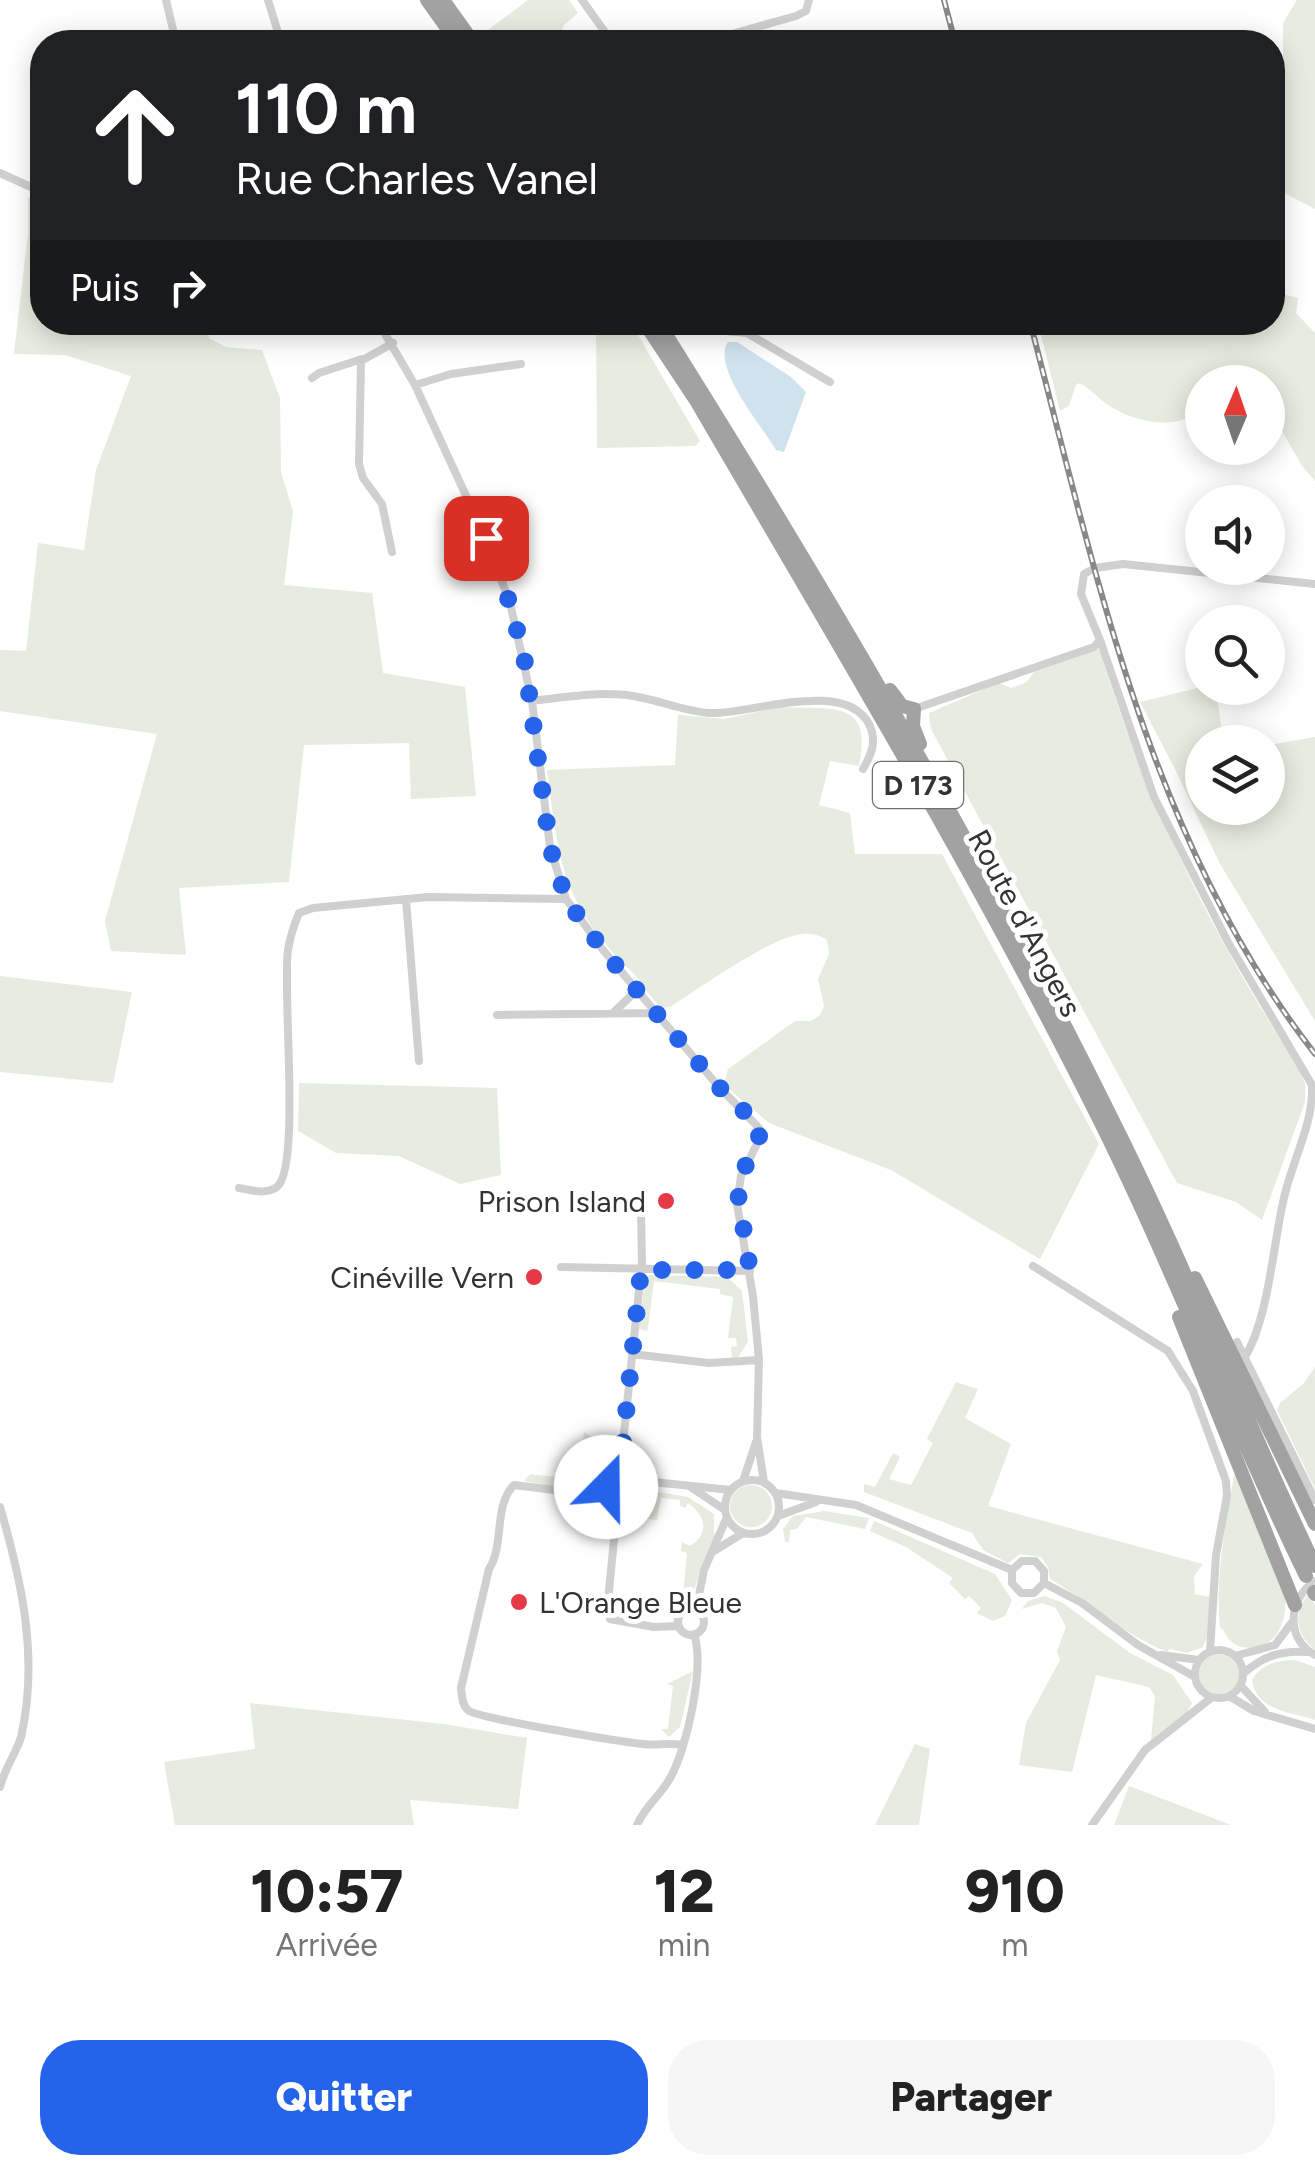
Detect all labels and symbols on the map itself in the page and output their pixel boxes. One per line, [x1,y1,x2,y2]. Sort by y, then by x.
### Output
north arrow [1185,365,1285,465]
pin [444,496,529,581]
road number: D 173 [873,762,963,808]
street label: Route d'Angers [960,823,1090,1023]
place label: Prison Island [478,1183,646,1220]
marker: Prison Island [655,1190,677,1212]
place label: Cinéville Vern [330,1259,514,1296]
marker: Cinéville Vern [523,1266,545,1288]
position arrow [554,1435,658,1539]
place label: L'Orange Bleue [539,1584,742,1621]
marker: L'Orange Bleue [508,1591,530,1613]

